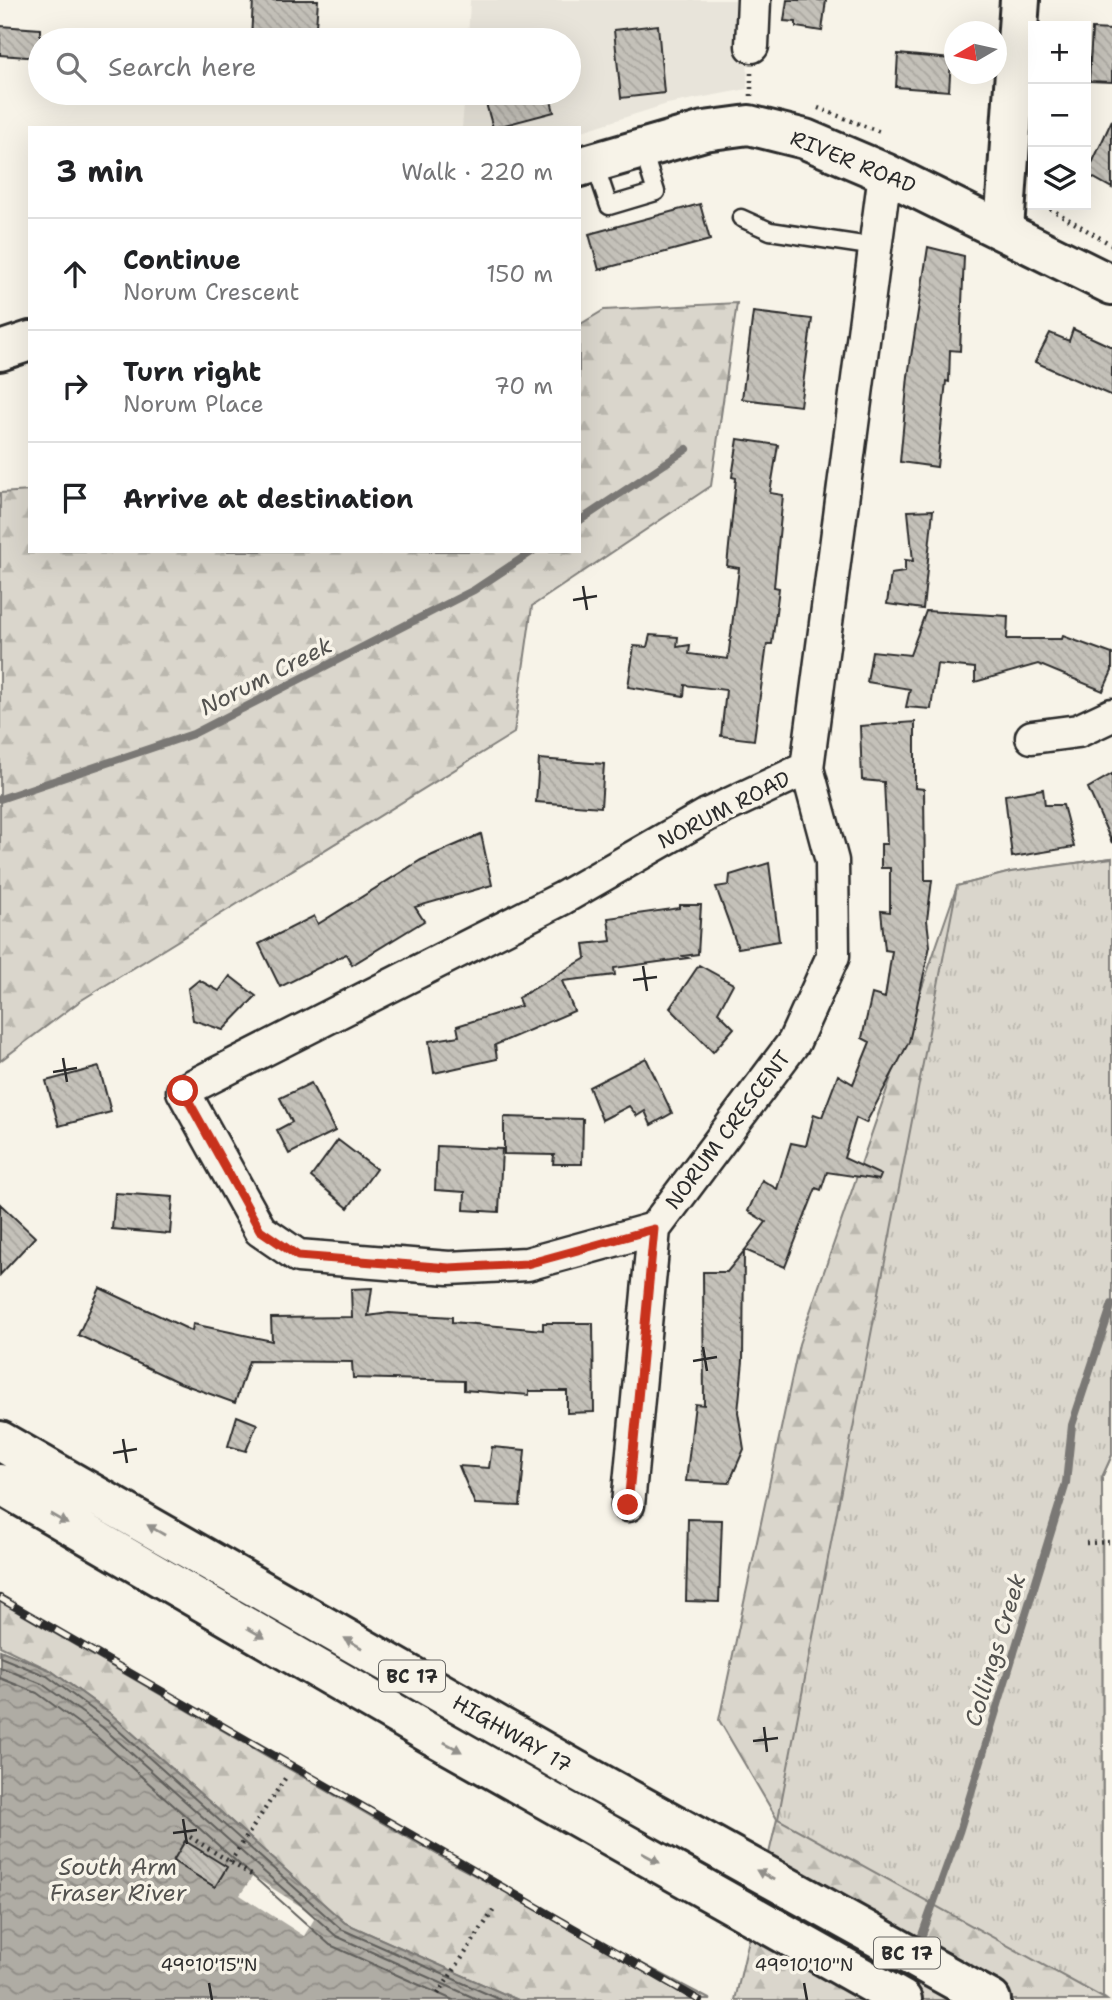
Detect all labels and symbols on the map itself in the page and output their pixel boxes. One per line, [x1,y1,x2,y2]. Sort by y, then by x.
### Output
north arrow [944,21,1007,84]
street label: RIVER ROAD [786,124,920,200]
water label: Norum Creek [195,630,337,722]
street label: NORUM ROAD [653,765,795,855]
street label: NORUM CRESCENT [659,1045,797,1215]
route start [167,1075,198,1106]
route end [612,1489,643,1520]
one-way arrow [49,1512,69,1524]
one-way arrow [146,1524,165,1537]
water label: Collings Creek [958,1570,1032,1730]
one-way arrow [246,1627,265,1639]
one-way arrow [344,1637,363,1649]
road number: BC 17 [379,1660,445,1692]
street label: HIGHWAY 17 [447,1689,577,1779]
one-way arrow [443,1741,462,1753]
water label: South Arm Fraser River [49,1852,188,1908]
one-way arrow [641,1852,660,1864]
one-way arrow [756,1869,775,1881]
road number: BC 17 [874,1938,940,1968]
text: 49°10'15"N [160,1953,258,1977]
text: 49°10'10"N [755,1953,853,1977]

